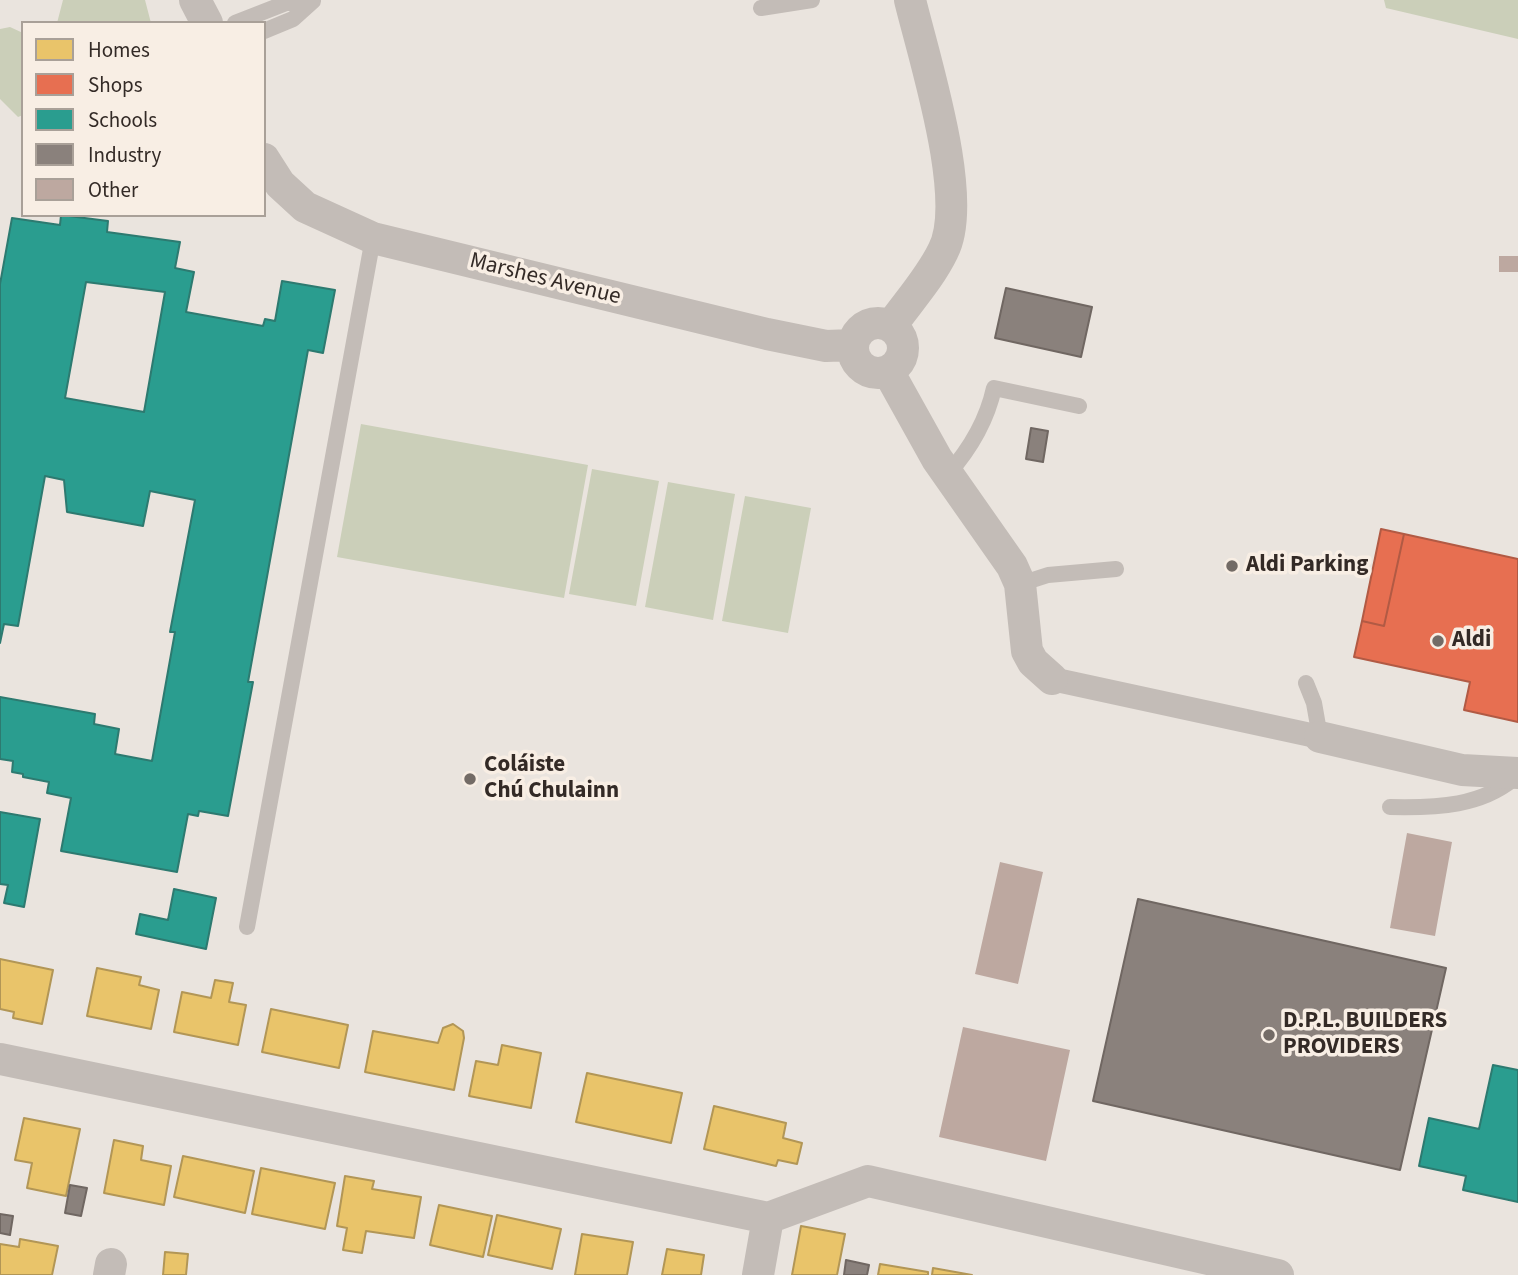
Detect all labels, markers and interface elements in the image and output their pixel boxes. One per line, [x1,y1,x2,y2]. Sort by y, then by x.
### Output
legend [21,21,266,217]
text: Homes [88,35,150,65]
text: Shops [88,70,142,100]
text: Schools [88,105,157,135]
text: Industry [88,140,161,170]
text: Other [88,175,138,205]
street label: Marshes Avenue [467,248,623,312]
place label: Aldi Parking [1246,552,1368,580]
marker: Aldi Parking [1224,558,1240,574]
place label: Aldi [1452,627,1491,655]
marker: Aldi [1430,633,1446,649]
place label: Coláiste Chú Chulainn [484,752,619,806]
marker: Coláiste Chú Chulainn [462,771,478,787]
place label: D.P.L. BUILDERS PROVIDERS [1283,1008,1447,1062]
marker: D.P.L. BUILDERS PROVIDERS [1261,1027,1277,1043]

